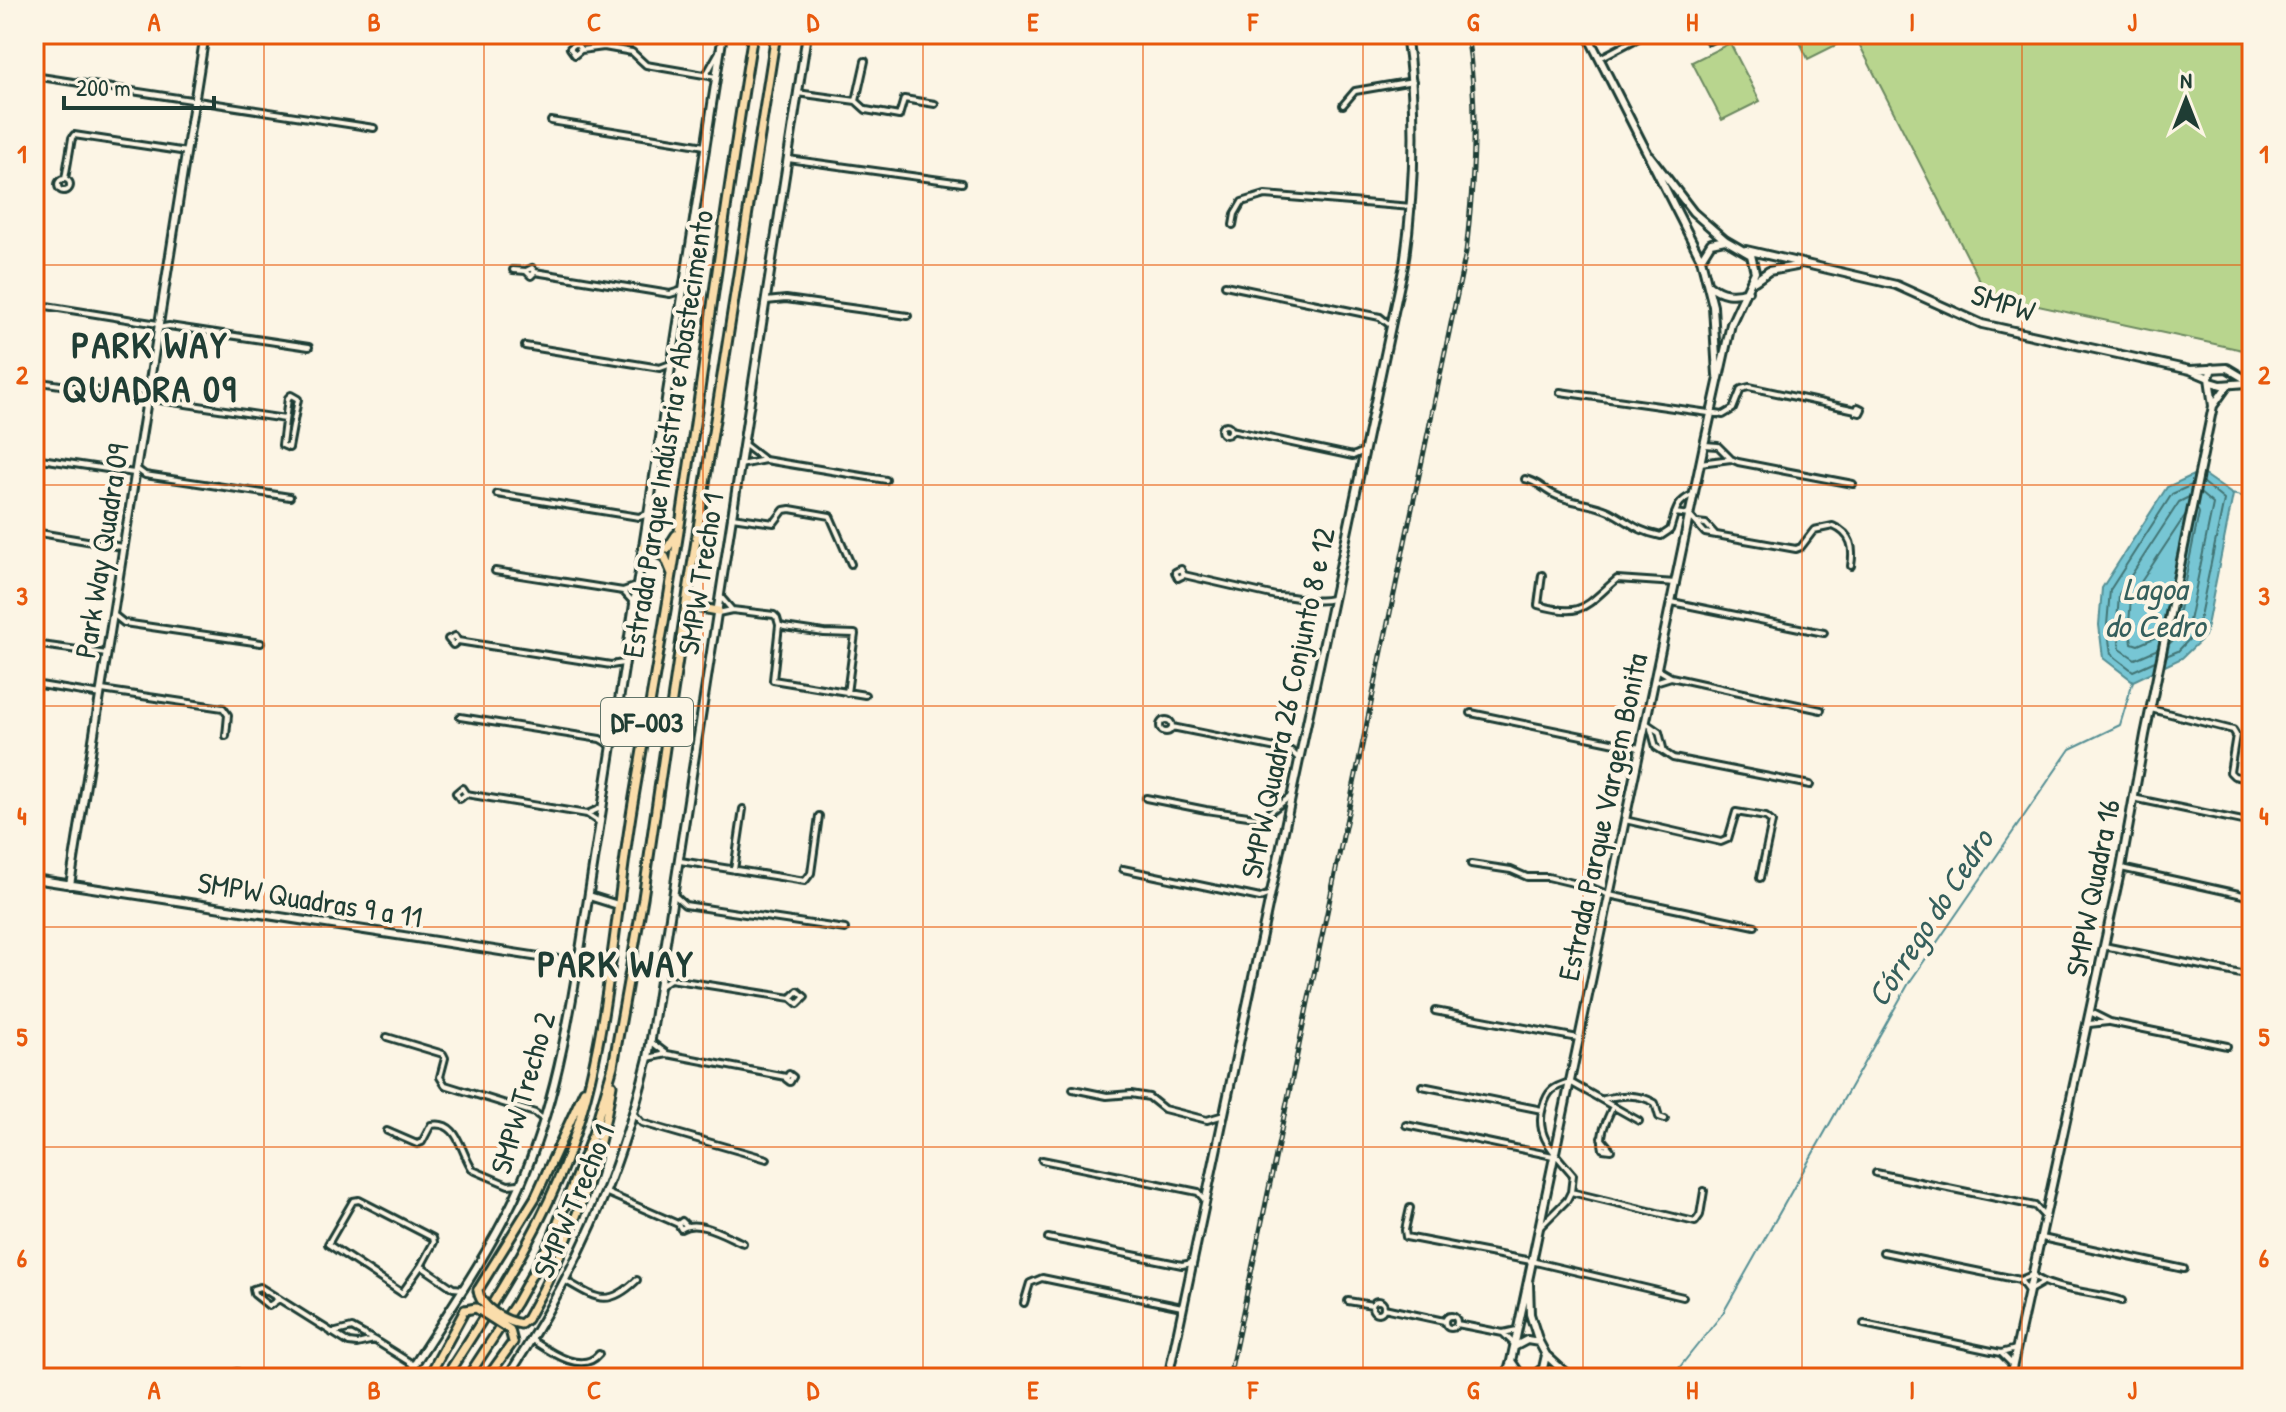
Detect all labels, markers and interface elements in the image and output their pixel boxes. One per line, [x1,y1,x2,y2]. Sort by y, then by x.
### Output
text: A [148,4,161,39]
text: B [367,4,381,39]
text: C [587,4,601,39]
text: D [807,4,820,39]
text: E [1027,4,1039,39]
text: F [1247,4,1259,39]
text: G [1467,4,1480,39]
text: H [1686,4,1698,39]
text: I [1909,4,1915,39]
text: J [2127,4,2137,39]
scale bar [64,60,214,110]
north arrow [2146,60,2226,140]
text: N [2180,65,2192,95]
text: 200 m [76,71,131,103]
text: 1 [17,136,27,171]
text: 1 [2259,136,2269,171]
street label: Estrada Parque Indústria e Abastecimento [612,207,722,660]
street label: SMPW [1967,273,2040,331]
district label: PARK WAY QUADRA 09 [62,318,238,414]
text: 2 [16,357,29,392]
text: 2 [2258,357,2271,392]
street label: Park Way Quadra 09 [64,441,138,661]
street label: SMPW Trecho 1 [668,490,733,658]
street label: SMPW Quadra 26 Conjunto 8 e 12 [1230,524,1344,882]
water label: Lagoa do Cedro [2105,567,2207,647]
text: 3 [16,578,28,613]
text: 3 [2258,578,2270,613]
street label: Estrada Parque Vargem Bonita [1548,649,1656,984]
road number: DF-003 [601,698,693,746]
street label: SMPW Quadra 16 [2055,796,2129,980]
text: 4 [17,798,27,833]
text: 4 [2259,798,2269,833]
water label: Córrego do Cedro [1856,819,2004,1015]
street label: SMPW Quadras 9 a 11 [195,862,425,936]
district label: PARK WAY [537,937,695,989]
street label: SMPW Trecho 2 [480,1007,564,1178]
text: 5 [17,1019,28,1054]
text: 5 [2259,1019,2270,1054]
street label: SMPW Trecho 1 [523,1118,623,1283]
text: 6 [17,1240,28,1275]
text: 6 [2259,1240,2270,1275]
text: A [148,1372,161,1407]
text: B [367,1372,381,1407]
text: C [587,1372,601,1407]
text: D [807,1372,820,1407]
text: E [1027,1372,1039,1407]
text: F [1247,1372,1259,1407]
text: G [1467,1372,1480,1407]
text: H [1686,1372,1698,1407]
text: I [1909,1372,1915,1407]
text: J [2127,1372,2137,1407]

